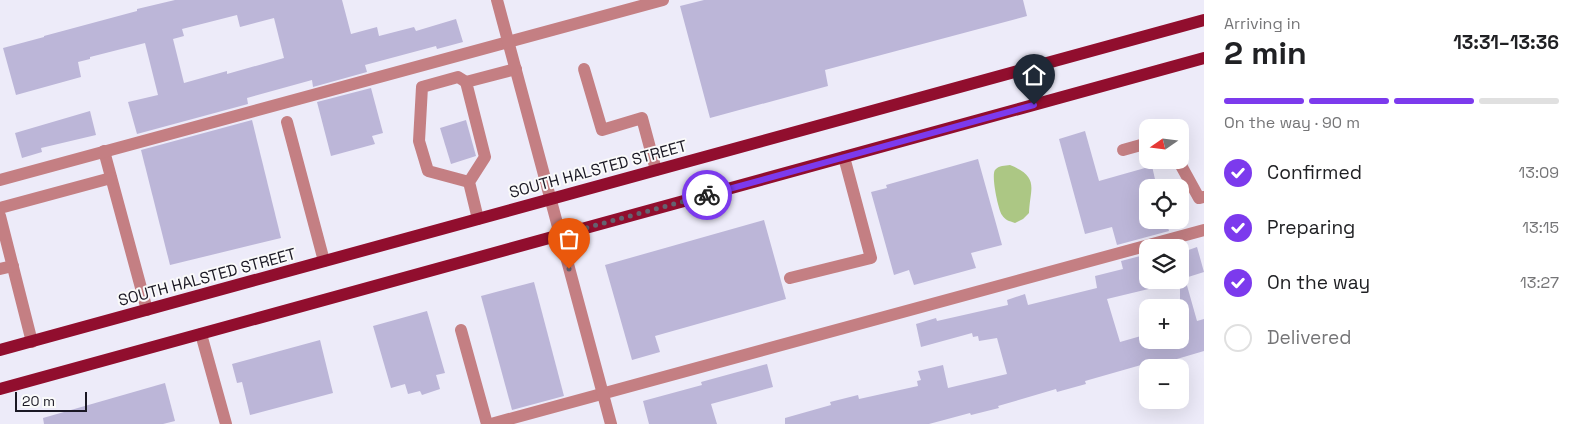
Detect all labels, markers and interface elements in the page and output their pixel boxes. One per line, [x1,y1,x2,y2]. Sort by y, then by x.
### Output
text: Arriving in [1224,13,1301,34]
text: 13:31–13:36 [1453,30,1559,55]
text: 2 min [1224,33,1307,73]
pin [1013,54,1055,105]
icon: home [1020,61,1048,89]
text: On the way · 90 m [1224,112,1360,133]
north arrow [1139,119,1189,169]
map controls [1139,119,1189,409]
street label: SOUTH HALSTED STREET [507,135,689,203]
icon: check [1224,159,1252,187]
text: Confirmed [1267,160,1362,185]
text: 13:09 [1519,162,1559,183]
courier [682,170,732,220]
button: locate [1139,179,1189,229]
icon: bike [693,181,721,209]
icon: check [1224,214,1252,242]
text: Preparing [1267,215,1355,240]
text: 13:15 [1522,217,1559,238]
pin [548,218,590,269]
icon: bag [555,225,583,253]
button: layers [1139,239,1189,289]
street label: SOUTH HALSTED STREET [116,243,298,311]
icon: check [1224,269,1252,297]
text: On the way [1267,270,1370,295]
text: 13:27 [1520,272,1559,293]
button: + [1139,299,1189,349]
text: Delivered [1267,325,1352,350]
button: − [1139,359,1189,409]
scale bar [15,389,88,412]
text: 20 m [22,392,55,410]

